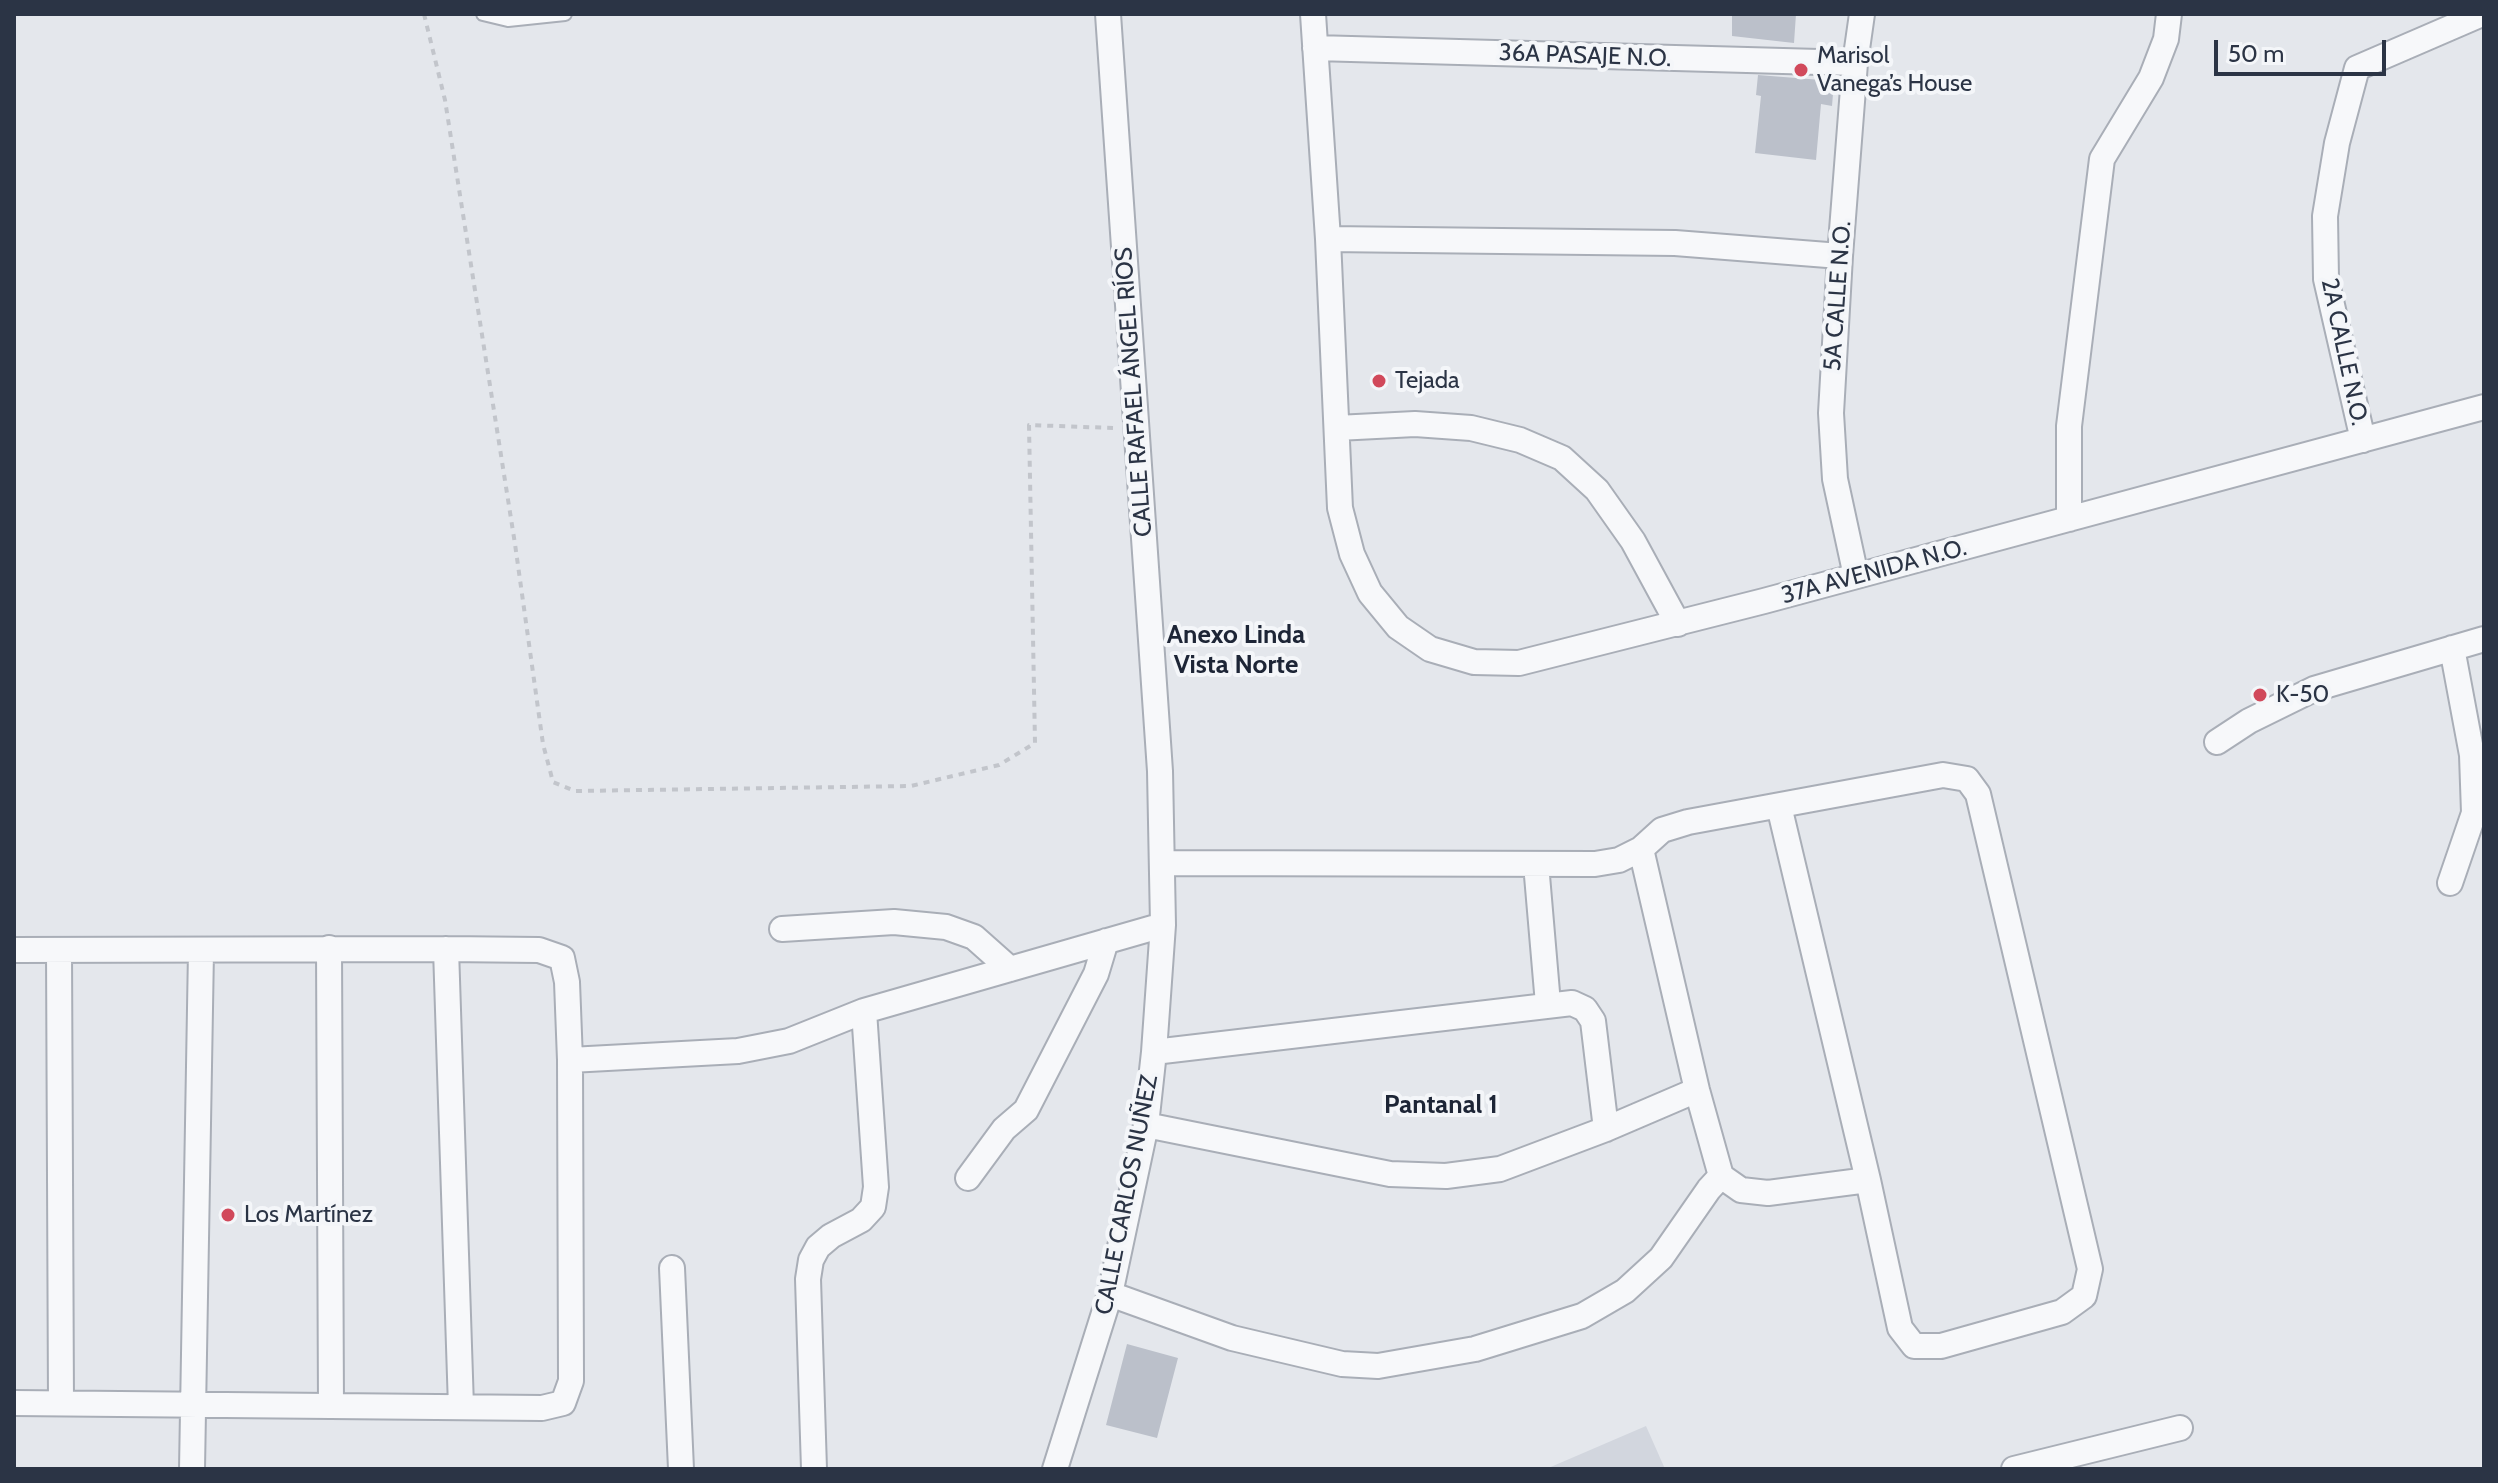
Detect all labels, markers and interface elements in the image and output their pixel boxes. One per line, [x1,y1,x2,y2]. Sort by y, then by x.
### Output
scale bar [2218,24,2390,74]
street label: 36A PASAJE N.O. [1498,39,1672,73]
text: 50 m [2228,39,2284,68]
place label: Marisol Vanega’s House [1817,42,1972,98]
marker: Marisol Vanega’s House [1792,61,1810,79]
street label: 5A CALLE N.O. [1818,220,1858,372]
street label: CALLE RAFAEL ÁNGEL RÍOS [1110,246,1158,538]
street label: 2A CALLE N.O. [2314,276,2374,428]
place label: Tejada [1395,367,1460,395]
marker: Tejada [1370,372,1388,390]
street label: 37A AVENIDA N.O. [1778,533,1970,611]
district label: Anexo Linda Vista Norte [1167,619,1305,680]
place label: K-50 [2276,681,2329,709]
marker: K-50 [2251,686,2269,704]
street label: CALLE CARLOS NUÑEZ [1090,1073,1164,1317]
district label: Pantanal 1 [1384,1089,1498,1121]
place label: Los Martínez [244,1201,373,1229]
marker: Los Martínez [219,1206,237,1224]

